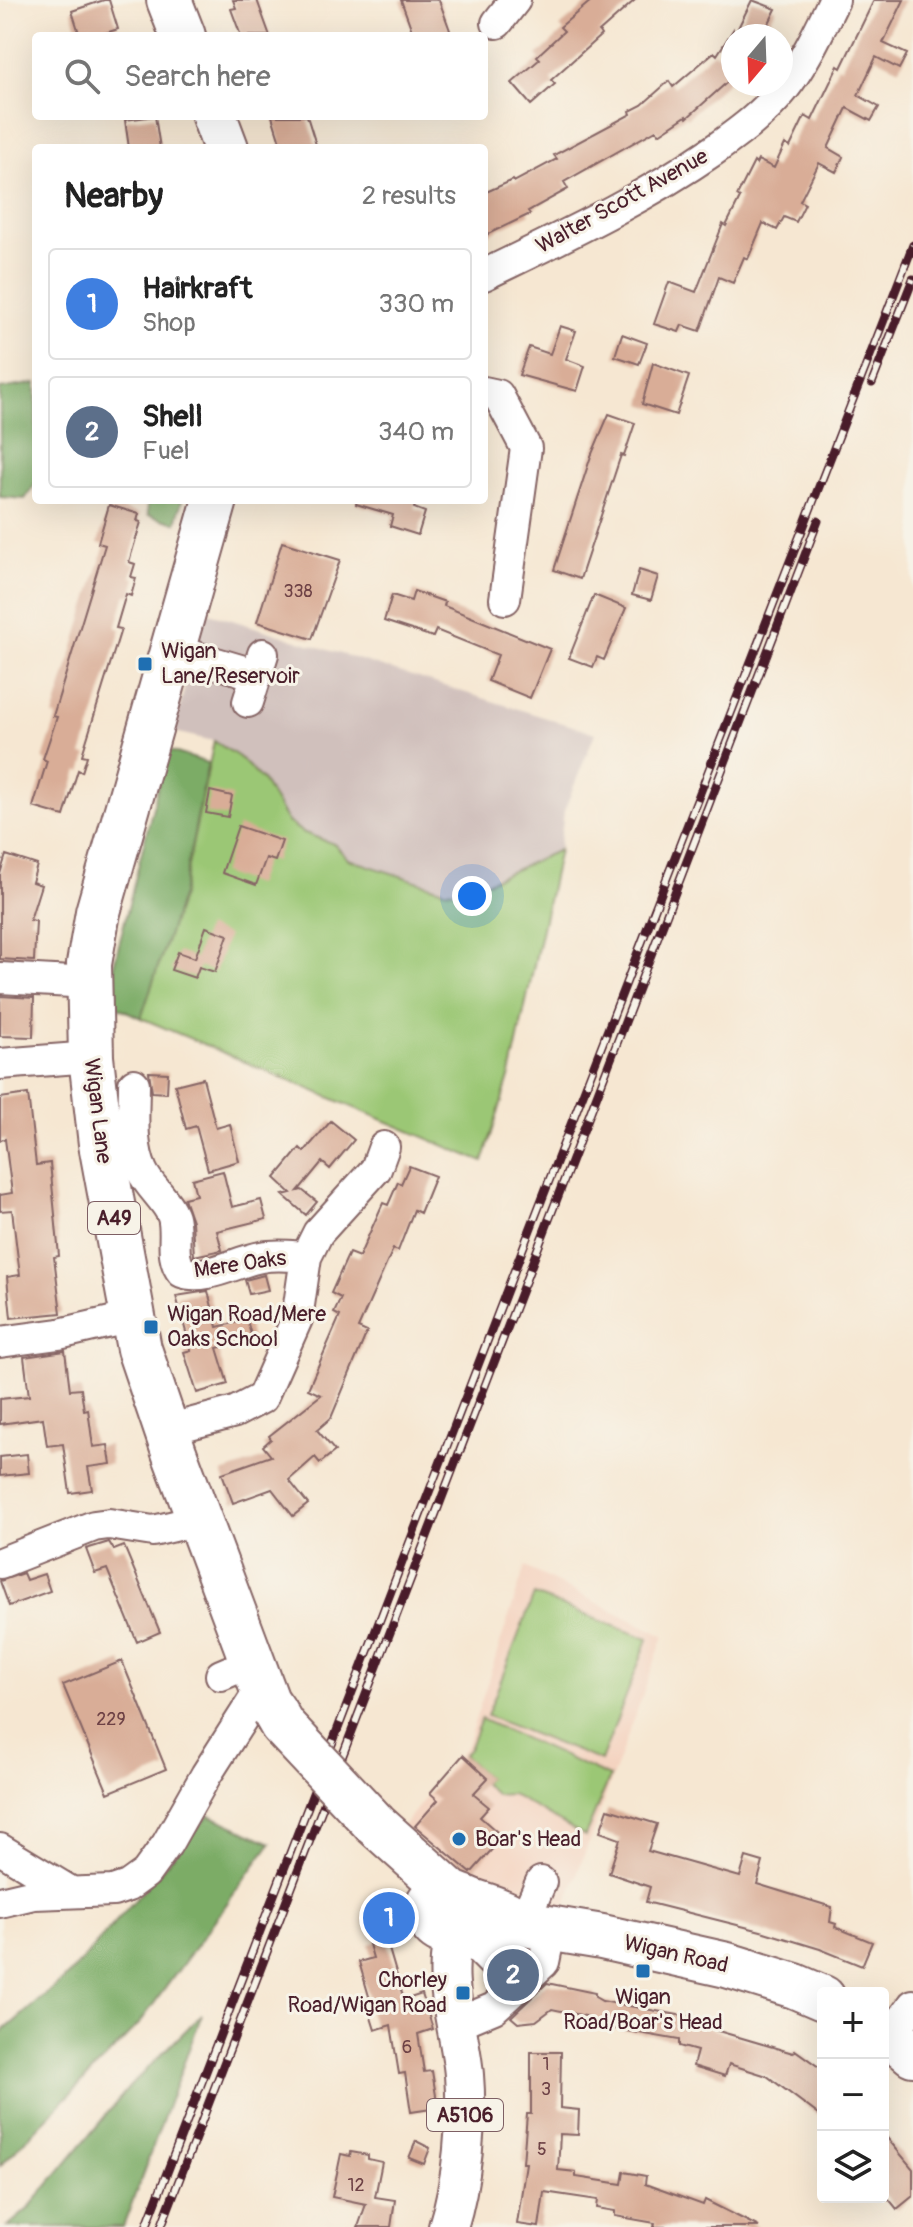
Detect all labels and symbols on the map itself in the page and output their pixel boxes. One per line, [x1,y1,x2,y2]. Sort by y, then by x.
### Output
north arrow [721,24,793,96]
street label: Walter Scott Avenue [531,142,713,260]
house number: 338 [283,580,313,603]
place label: Wigan Lane/Reservoir [161,637,300,690]
marker: Wigan Lane/Reservoir [136,655,154,673]
your location [452,876,492,916]
street label: Wigan Lane [78,1057,118,1165]
road number: A49 [88,1202,140,1234]
street label: Mere Oaks [192,1244,288,1284]
place label: Wigan Road/Mere Oaks School [167,1300,326,1353]
marker: Wigan Road/Mere Oaks School [142,1318,160,1336]
house number: 229 [96,1708,126,1731]
place label: Boar's Head [475,1825,581,1853]
marker: Boar's Head [450,1830,468,1848]
pin: 1 [363,1888,415,1948]
street label: Wigan Road [621,1928,731,1980]
pin: 2 [487,1945,539,2005]
marker: Wigan Road/Boar's Head [634,1962,652,1980]
place label: Chorley Road/Wigan Road [287,1966,447,2019]
place label: Wigan Road/Boar's Head [563,1983,723,2036]
marker: Chorley Road/Wigan Road [454,1984,472,2002]
house number: 6 [402,2036,412,2059]
house number: 1 [542,2053,550,2076]
house number: 3 [541,2078,551,2101]
road number: A5106 [427,2099,503,2131]
house number: 5 [537,2138,547,2161]
house number: 12 [347,2174,365,2197]

